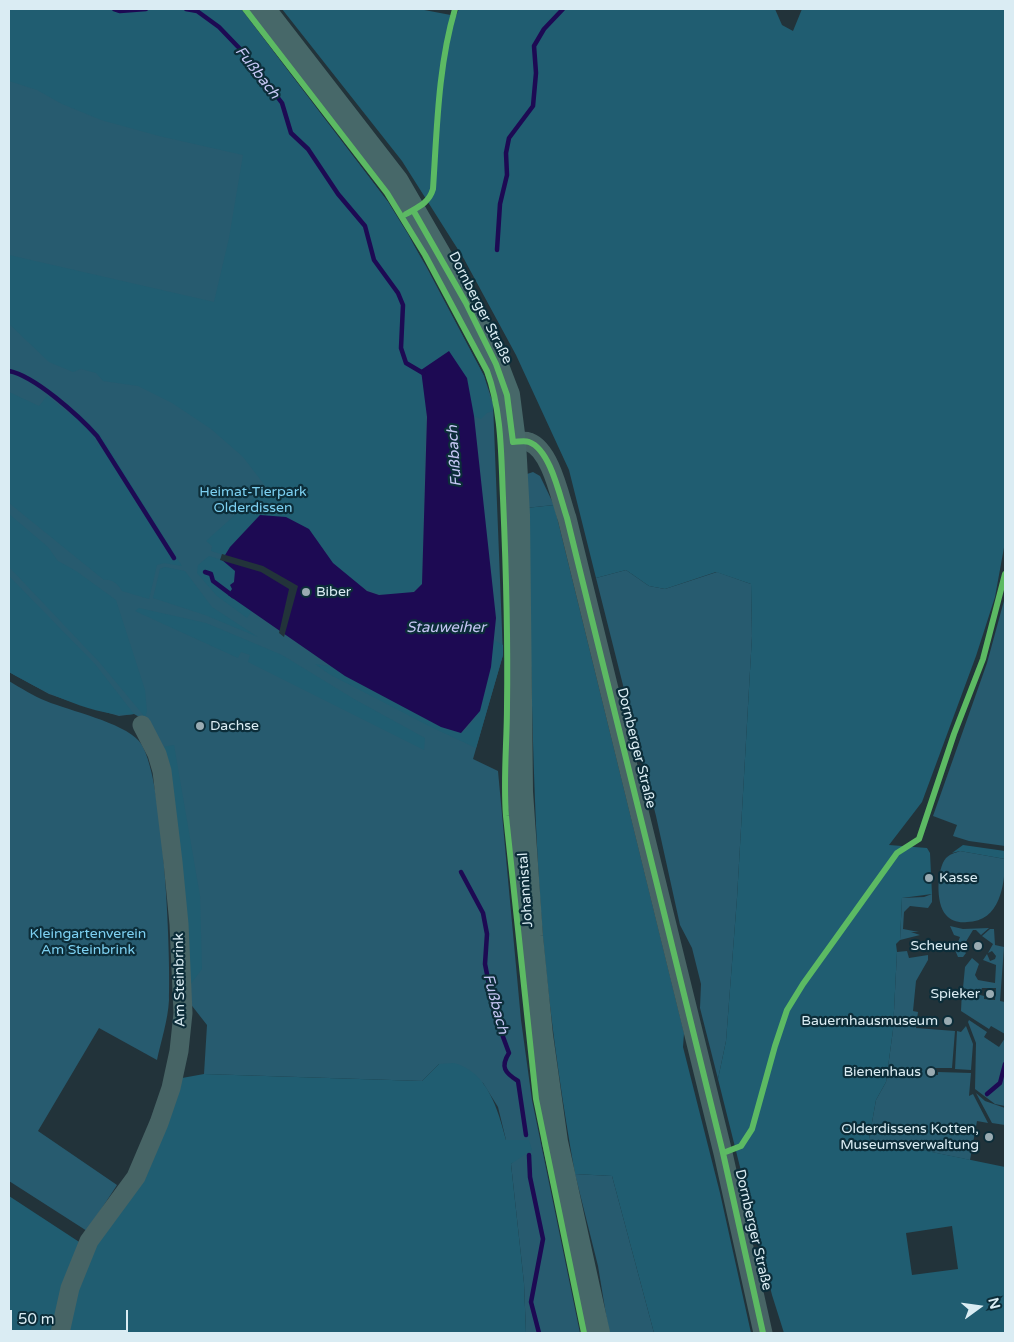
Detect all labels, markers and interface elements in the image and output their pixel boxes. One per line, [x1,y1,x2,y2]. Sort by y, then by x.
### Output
water label: Fußbach [231,43,283,103]
street label: Dornberger Straße [444,249,516,367]
water label: Fußbach [444,425,466,487]
park label: Heimat-Tierpark Olderdissen [199,484,307,516]
place label: Biber [316,584,351,600]
marker: Biber [300,586,312,598]
water label: Stauweiher [406,619,486,637]
street label: Dornberger Straße [613,686,659,810]
place label: Dachse [210,718,259,734]
marker: Dachse [194,720,206,732]
street label: Johannistal [515,852,537,928]
place label: Kasse [939,870,978,886]
marker: Kasse [923,872,935,884]
park label: Kleingartenverein Am Steinbrink [30,926,146,959]
street label: Am Steinbrink [171,933,189,1027]
place label: Scheune [910,938,968,954]
marker: Scheune [972,940,984,952]
water label: Fußbach [478,972,512,1036]
place label: Spieker [930,986,980,1002]
marker: Spieker [984,988,996,1000]
place label: Bauernhausmuseum [801,1013,938,1029]
marker: Bauernhausmuseum [942,1015,954,1027]
place label: Bienenhaus [843,1064,921,1080]
marker: Bienenhaus [925,1066,937,1078]
place label: Olderdissens Kotten, Museumsverwaltung [840,1121,979,1154]
marker: Olderdissens Kotten, Museumsverwaltung [983,1131,995,1143]
street label: Dornberger Straße [731,1168,775,1292]
north arrow [954,1282,1004,1332]
text: N [984,1296,1004,1311]
scale bar [12,1300,130,1332]
text: 50 m [18,1310,55,1328]

